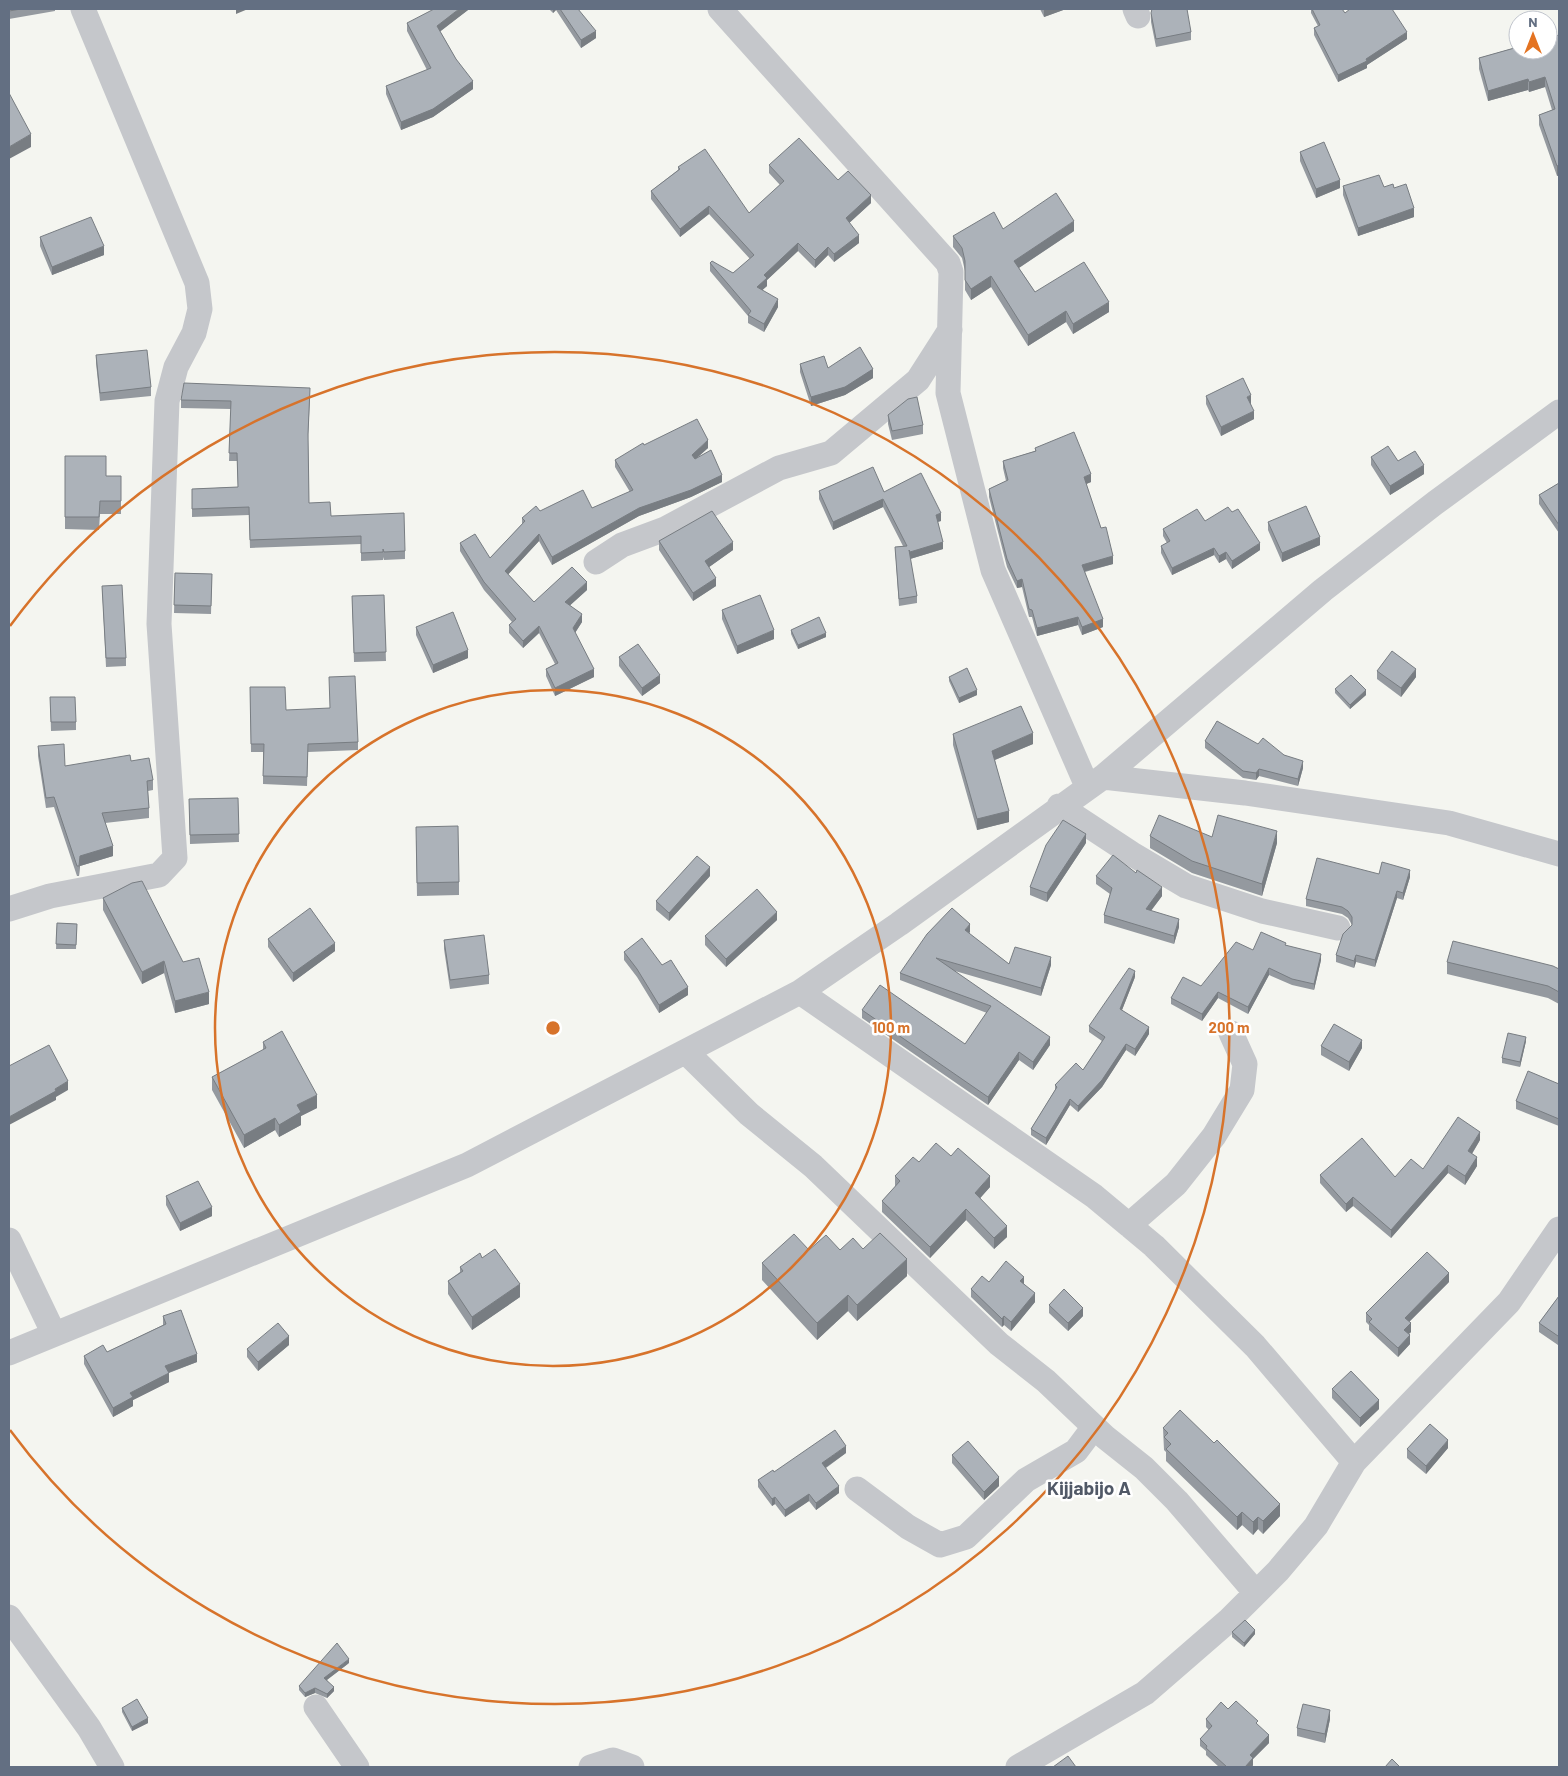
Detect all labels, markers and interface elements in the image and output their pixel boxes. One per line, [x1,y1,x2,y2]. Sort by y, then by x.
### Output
north arrow [1508,10,1558,60]
text: N [1528,13,1538,30]
text: 100 m [872,1018,910,1036]
text: 200 m [1208,1018,1250,1036]
centre of rings [544,1019,562,1037]
district label: Kijjabijo A [1047,1476,1131,1499]

